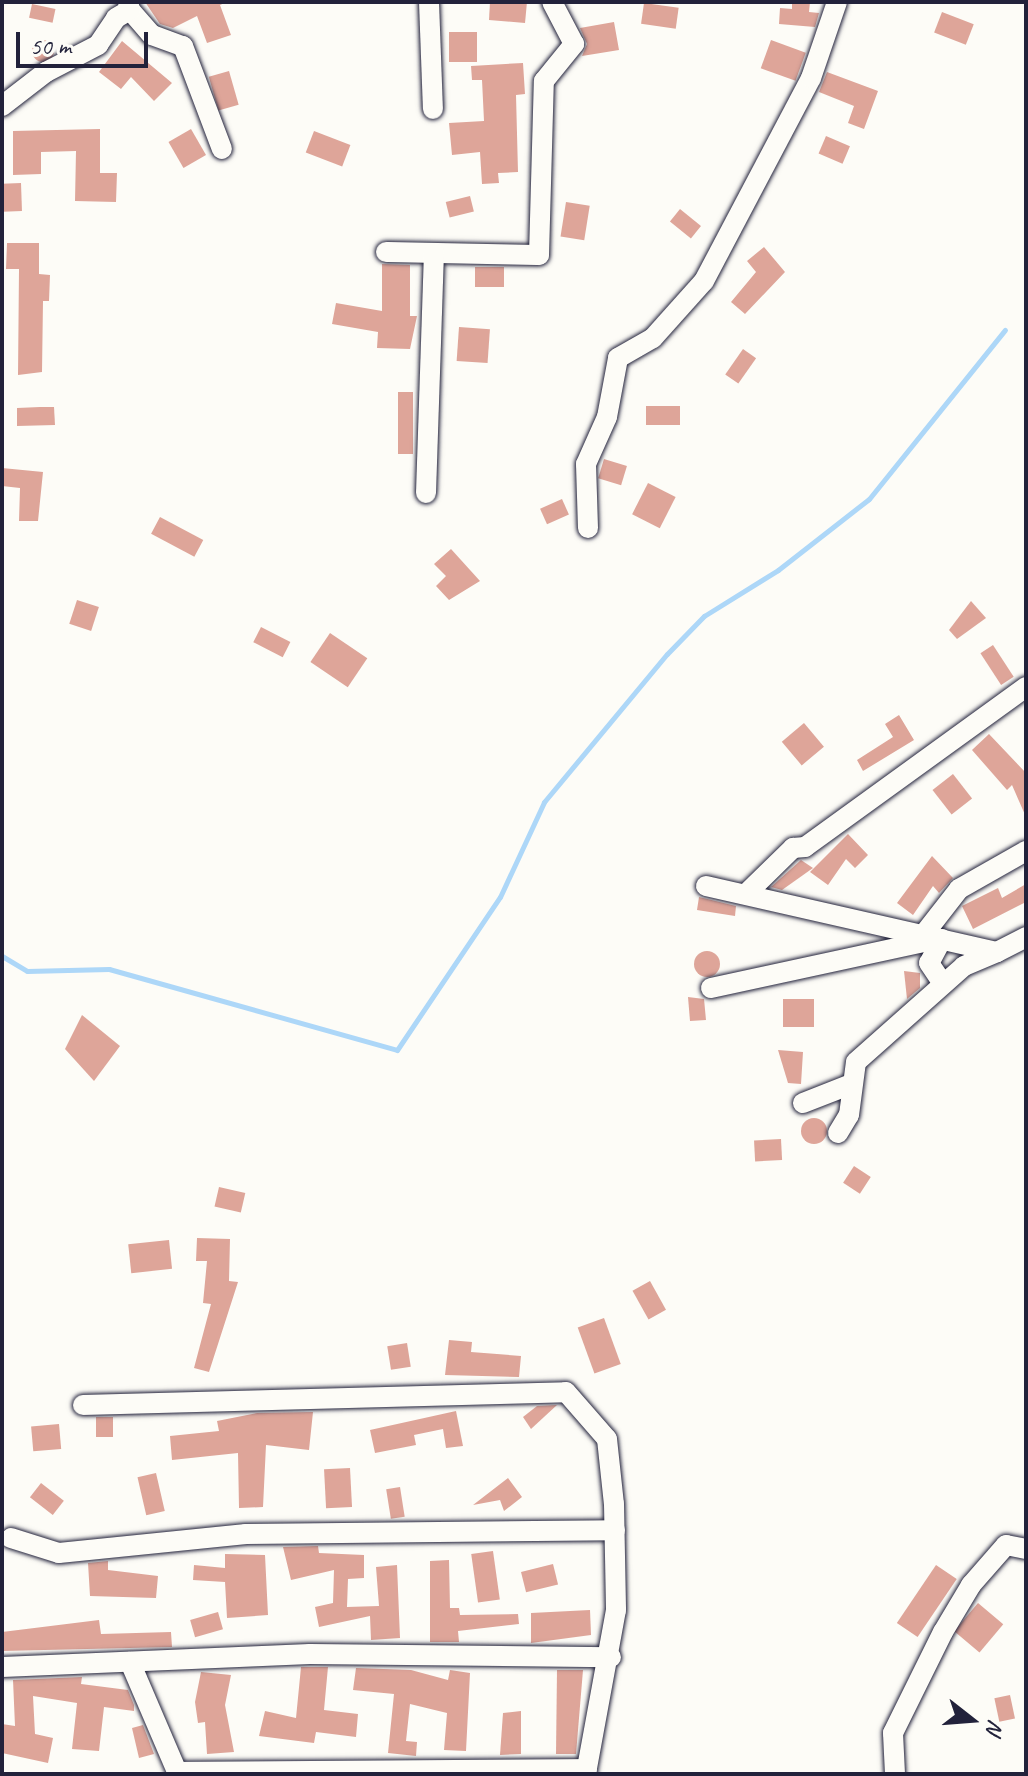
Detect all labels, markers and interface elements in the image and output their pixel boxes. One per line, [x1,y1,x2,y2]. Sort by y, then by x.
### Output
scale bar [20,16,152,66]
text: 50 m [30,31,71,61]
north arrow [932,1680,1012,1760]
text: N [980,1716,1010,1738]

